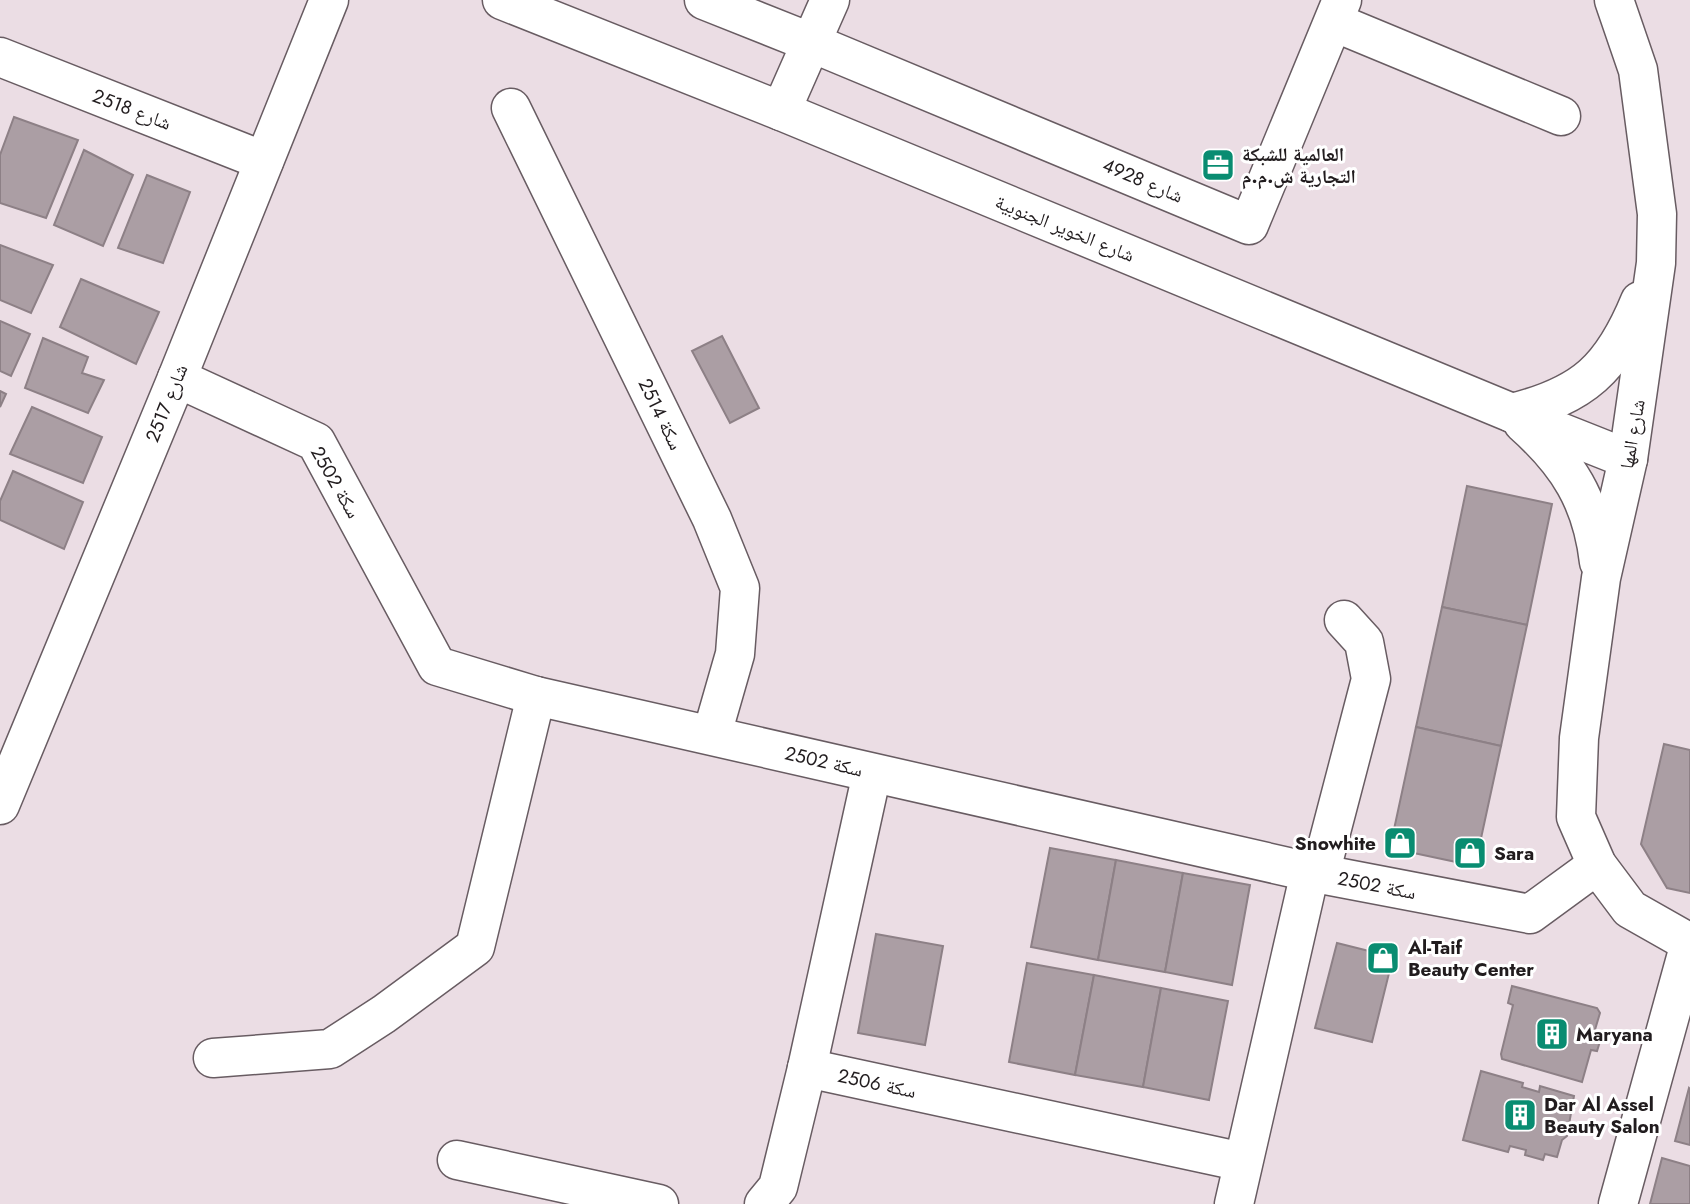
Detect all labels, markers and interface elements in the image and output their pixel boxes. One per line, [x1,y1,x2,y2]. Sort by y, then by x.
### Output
street label: 2518 شارع [89,82,175,137]
place label: العالمية للشبكة التجارية ش.م.م [1242,141,1356,190]
office icon: العالمية للشبكة التجارية ش.م.م [1199,146,1237,184]
street label: 4928 شارع [1098,151,1187,209]
street label: شارع الخوير الجنوبية [991,188,1139,269]
street label: 2517 شارع [139,360,194,446]
street label: سكة 2514 [632,374,689,455]
street label: شارع المها [1613,397,1652,471]
street label: 2502 سكة [304,441,367,523]
street label: 2502 سكة [782,739,866,784]
shop icon: Snowhite [1381,824,1419,862]
place label: Snowhite [1295,830,1376,857]
shop icon: Sara [1451,834,1489,872]
place label: Sara [1494,840,1534,867]
street label: 2502 سكة [1335,865,1418,906]
place label: Al-Taif Beauty Center [1407,934,1534,983]
shop icon: Al-Taif Beauty Center [1364,939,1402,977]
building icon: Maryana [1533,1015,1571,1053]
place label: Maryana [1576,1021,1653,1048]
street label: سكة 2506 [835,1062,919,1105]
place label: Dar Al Assel Beauty Salon [1544,1091,1660,1140]
building icon: Dar Al Assel Beauty Salon [1501,1096,1539,1134]

